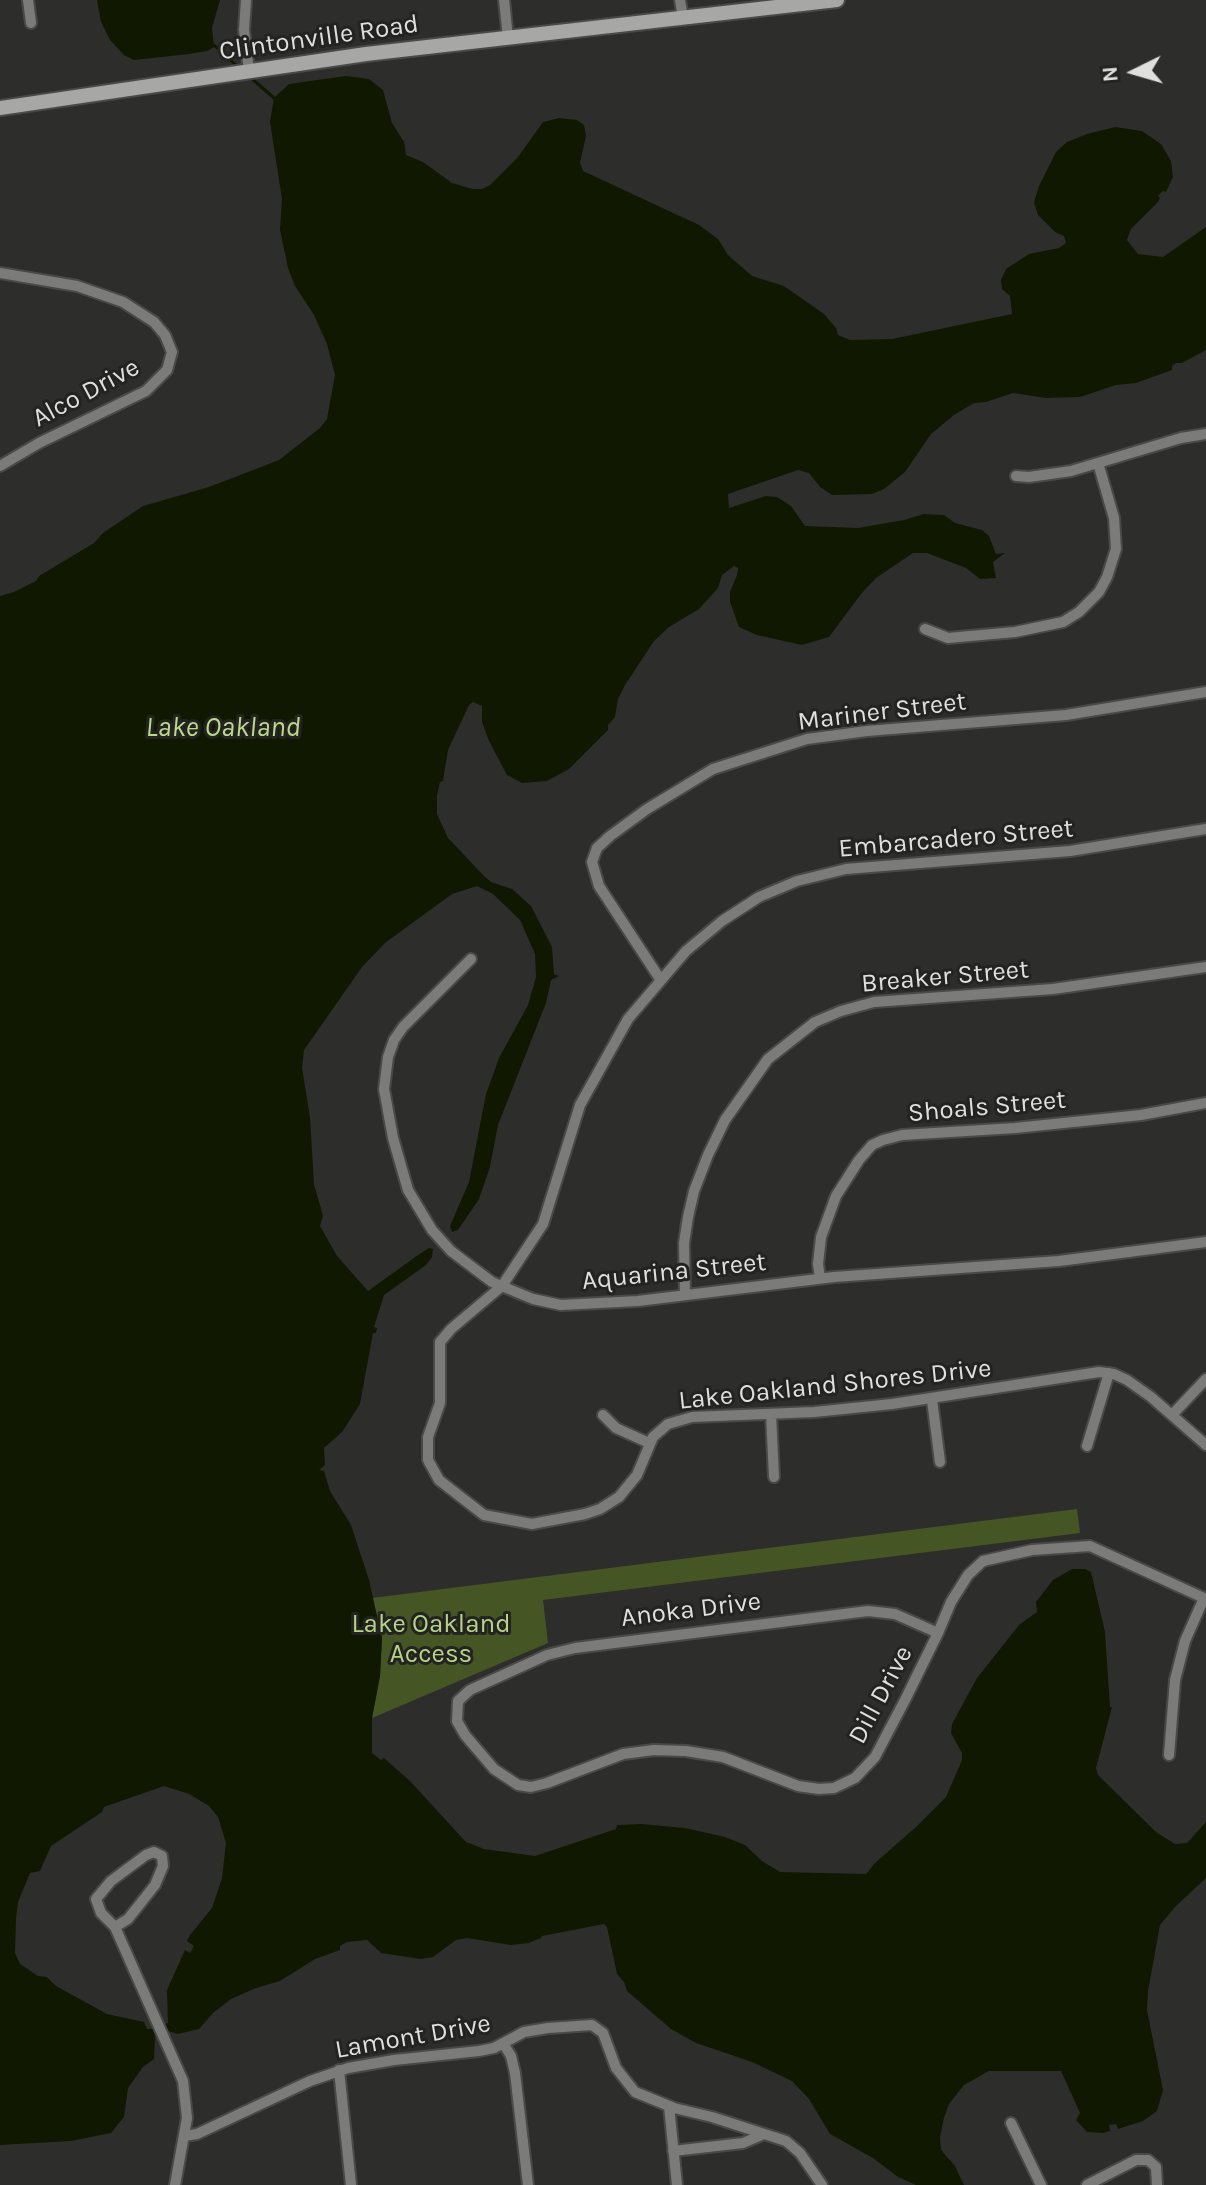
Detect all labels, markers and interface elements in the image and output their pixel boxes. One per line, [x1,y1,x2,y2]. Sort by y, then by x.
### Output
street label: Clintonville Road [217,9,421,67]
north arrow [1094,32,1174,112]
text: N [1096,65,1124,83]
street label: Alco Drive [27,352,145,434]
street label: Mariner Street [796,686,968,738]
water label: Lake Oakland [145,711,301,745]
street label: Embarcadero Street [837,813,1075,865]
street label: Breaker Street [860,954,1030,1000]
street label: Shoals Street [907,1085,1067,1129]
street label: Aquarina Street [580,1247,768,1297]
street label: Lake Oakland Shores Drive [677,1353,993,1417]
street label: Anoka Drive [619,1586,763,1634]
park label: Lake Oakland Access [351,1609,511,1670]
street label: Dill Drive [842,1641,920,1749]
street label: Lamont Drive [333,2008,493,2066]

